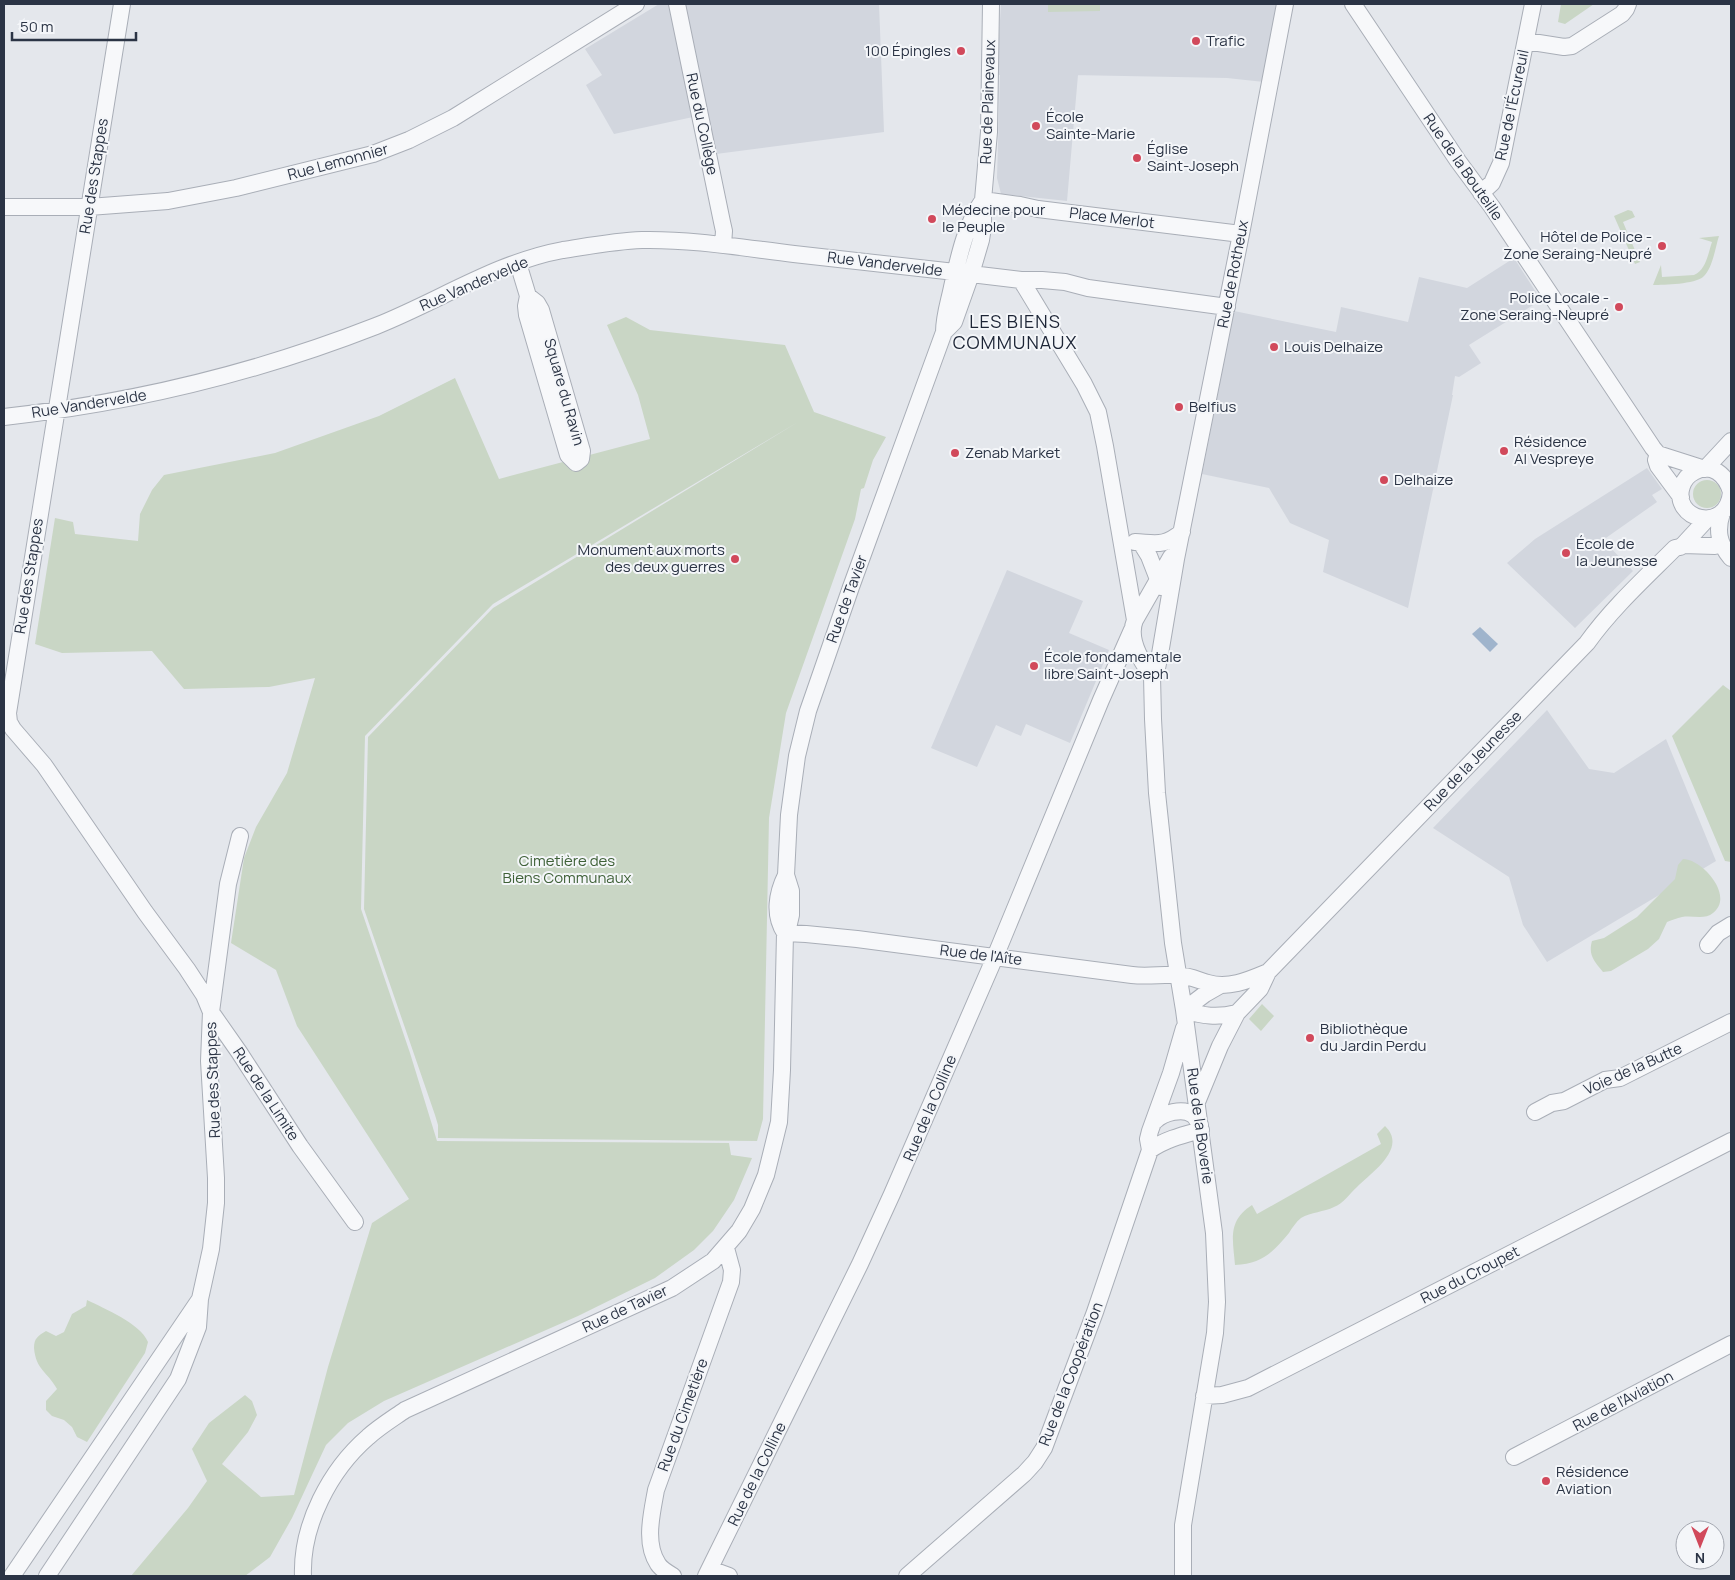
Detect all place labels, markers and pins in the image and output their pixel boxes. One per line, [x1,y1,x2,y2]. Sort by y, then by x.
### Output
place label: Trafic [1206,30,1245,51]
marker: Trafic [1190,35,1202,47]
place label: 100 Épingles [865,40,951,61]
marker: 100 Épingles [955,45,967,57]
place label: École Sainte-Marie [1046,106,1136,144]
marker: École Sainte-Marie [1030,120,1042,132]
place label: Église Saint-Joseph [1147,138,1239,176]
marker: Église Saint-Joseph [1131,152,1143,164]
place label: Médecine pour le Peuple [942,199,1046,237]
marker: Médecine pour le Peuple [926,213,938,225]
place label: Hôtel de Police - Zone Seraing-Neupré [1503,226,1652,264]
marker: Hôtel de Police - Zone Seraing-Neupré [1656,240,1668,252]
place label: Police Locale - Zone Seraing-Neupré [1460,287,1609,325]
marker: Police Locale - Zone Seraing-Neupré [1613,301,1625,313]
place label: Louis Delhaize [1284,336,1383,357]
marker: Louis Delhaize [1268,341,1280,353]
place label: Belfius [1189,396,1236,417]
marker: Belfius [1173,401,1185,413]
place label: Résidence Al Vespreye [1514,431,1594,469]
place label: Zenab Market [965,442,1060,463]
marker: Résidence Al Vespreye [1498,445,1510,457]
marker: Zenab Market [949,447,961,459]
place label: Delhaize [1394,469,1453,490]
marker: Delhaize [1378,474,1390,486]
place label: École de la Jeunesse [1576,533,1658,571]
place label: Monument aux morts des deux guerres [578,539,725,577]
marker: École de la Jeunesse [1560,547,1572,559]
marker: Monument aux morts des deux guerres [729,553,741,565]
place label: École fondamentale libre Saint-Joseph [1044,646,1182,684]
marker: École fondamentale libre Saint-Joseph [1028,660,1040,672]
place label: Bibliothèque du Jardin Perdu [1320,1018,1426,1056]
marker: Bibliothèque du Jardin Perdu [1304,1032,1316,1044]
place label: Résidence Aviation [1556,1461,1629,1499]
marker: Résidence Aviation [1540,1475,1552,1487]

